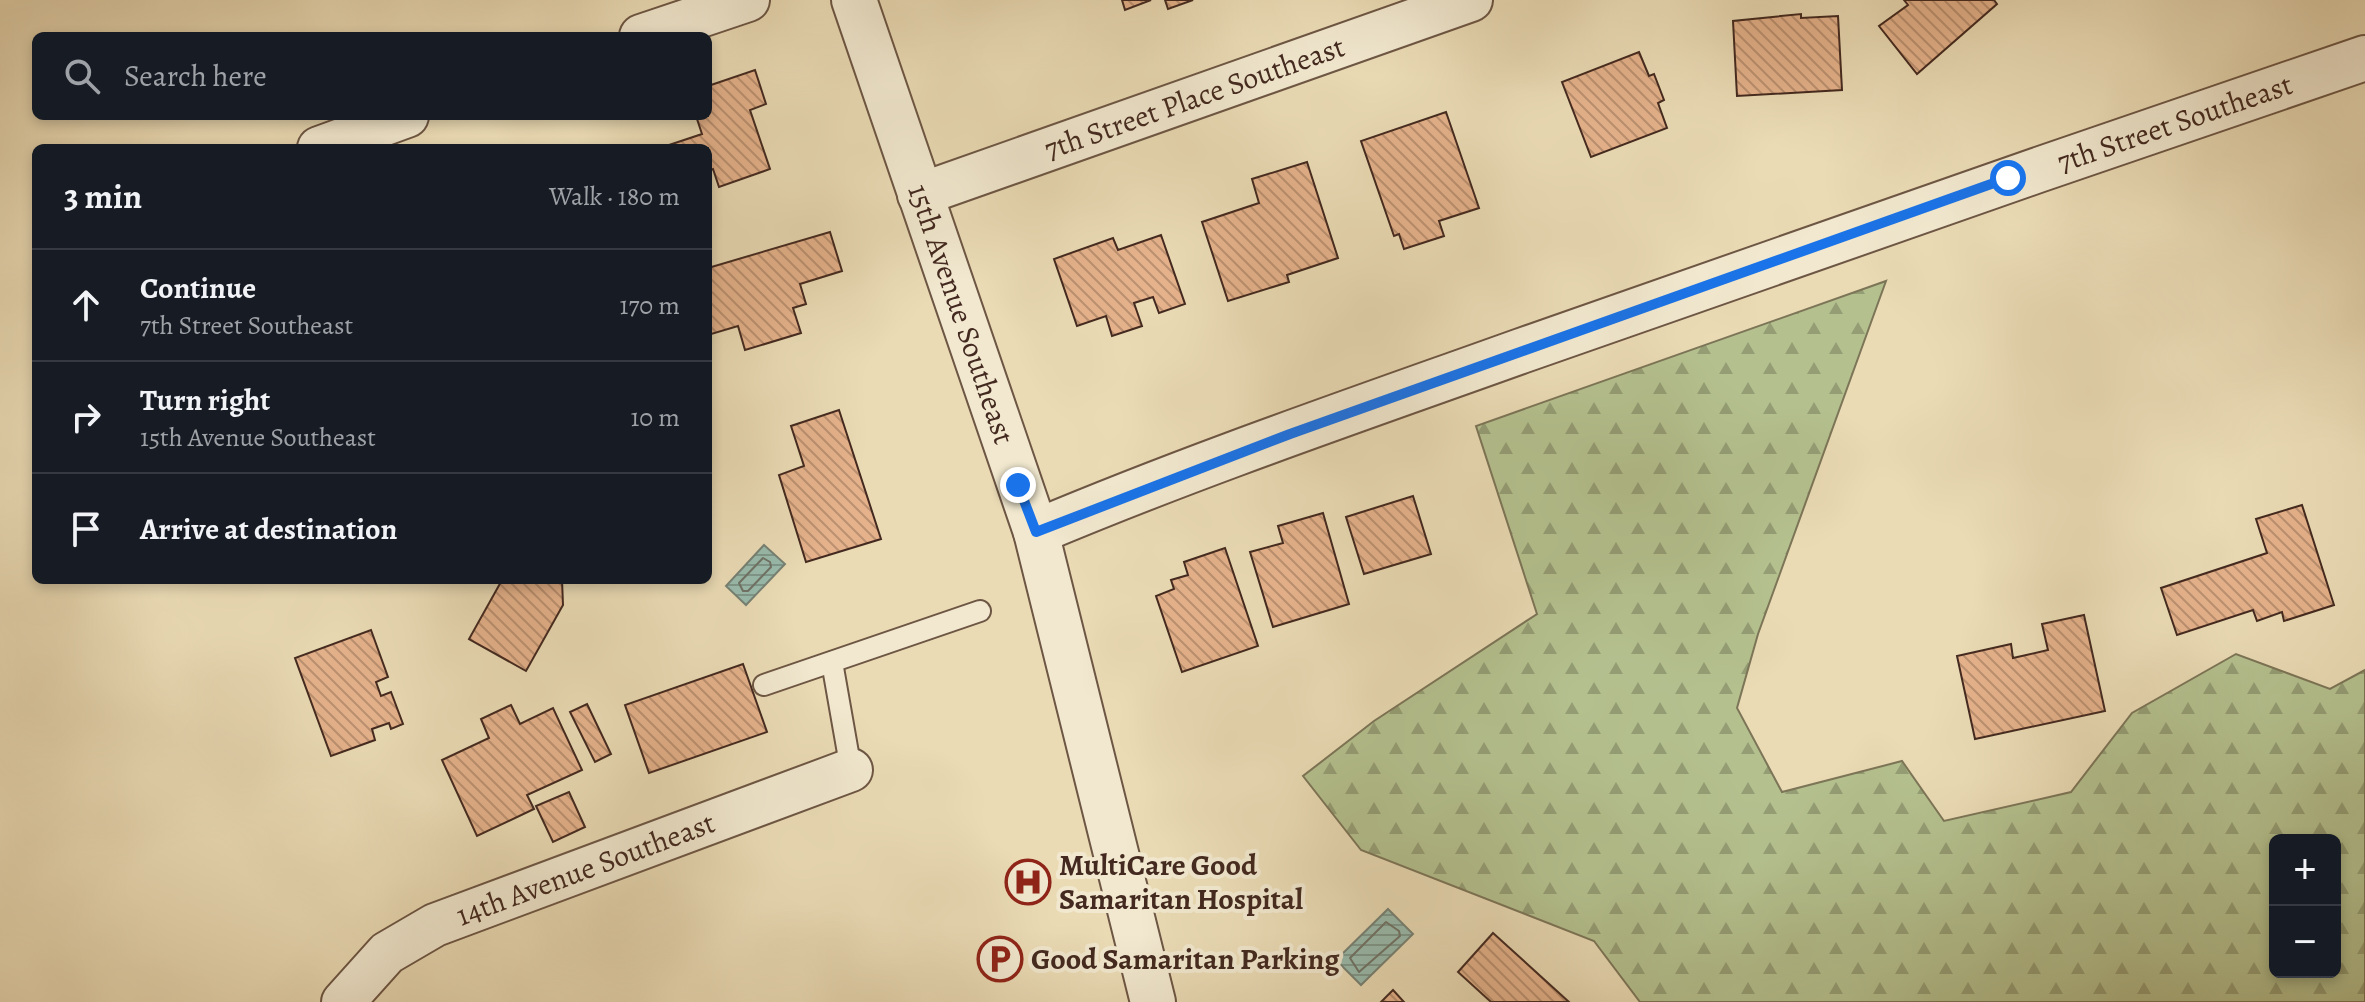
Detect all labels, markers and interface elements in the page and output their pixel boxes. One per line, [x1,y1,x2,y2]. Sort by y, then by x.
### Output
street label: 7th Street Place Southeast [1039,26,1350,169]
search box [32,32,712,120]
icon: search [60,54,104,98]
text: Search here [124,56,267,96]
street label: 7th Street Southeast [2052,64,2298,182]
route start [1990,160,2026,196]
text: 3 min [64,173,142,220]
text: Walk · 180 m [549,179,680,214]
street label: 15th Avenue Southeast [898,179,1024,449]
text: Continue [140,268,256,308]
icon: ahead [64,283,108,327]
text: 170 m [620,288,680,323]
text: 7th Street Southeast [140,308,353,343]
text: Turn right [140,380,270,420]
icon: right [64,395,108,439]
text: 10 m [630,400,680,435]
text: 15th Avenue Southeast [140,420,376,455]
route end [1000,467,1036,503]
icon: arrive [64,507,108,551]
text: Arrive at destination [140,509,397,549]
street label: 14th Avenue Southeast [451,803,720,935]
map controls [2269,834,2341,978]
button: + [2269,834,2341,906]
place label: MultiCare Good Samaritan Hospital [1059,845,1303,919]
hospital icon: MultiCare Good Samaritan Hospital [1004,858,1052,906]
button: − [2269,906,2341,978]
parking icon: Good Samaritan Parking [976,935,1024,983]
place label: Good Samaritan Parking [1031,939,1340,979]

